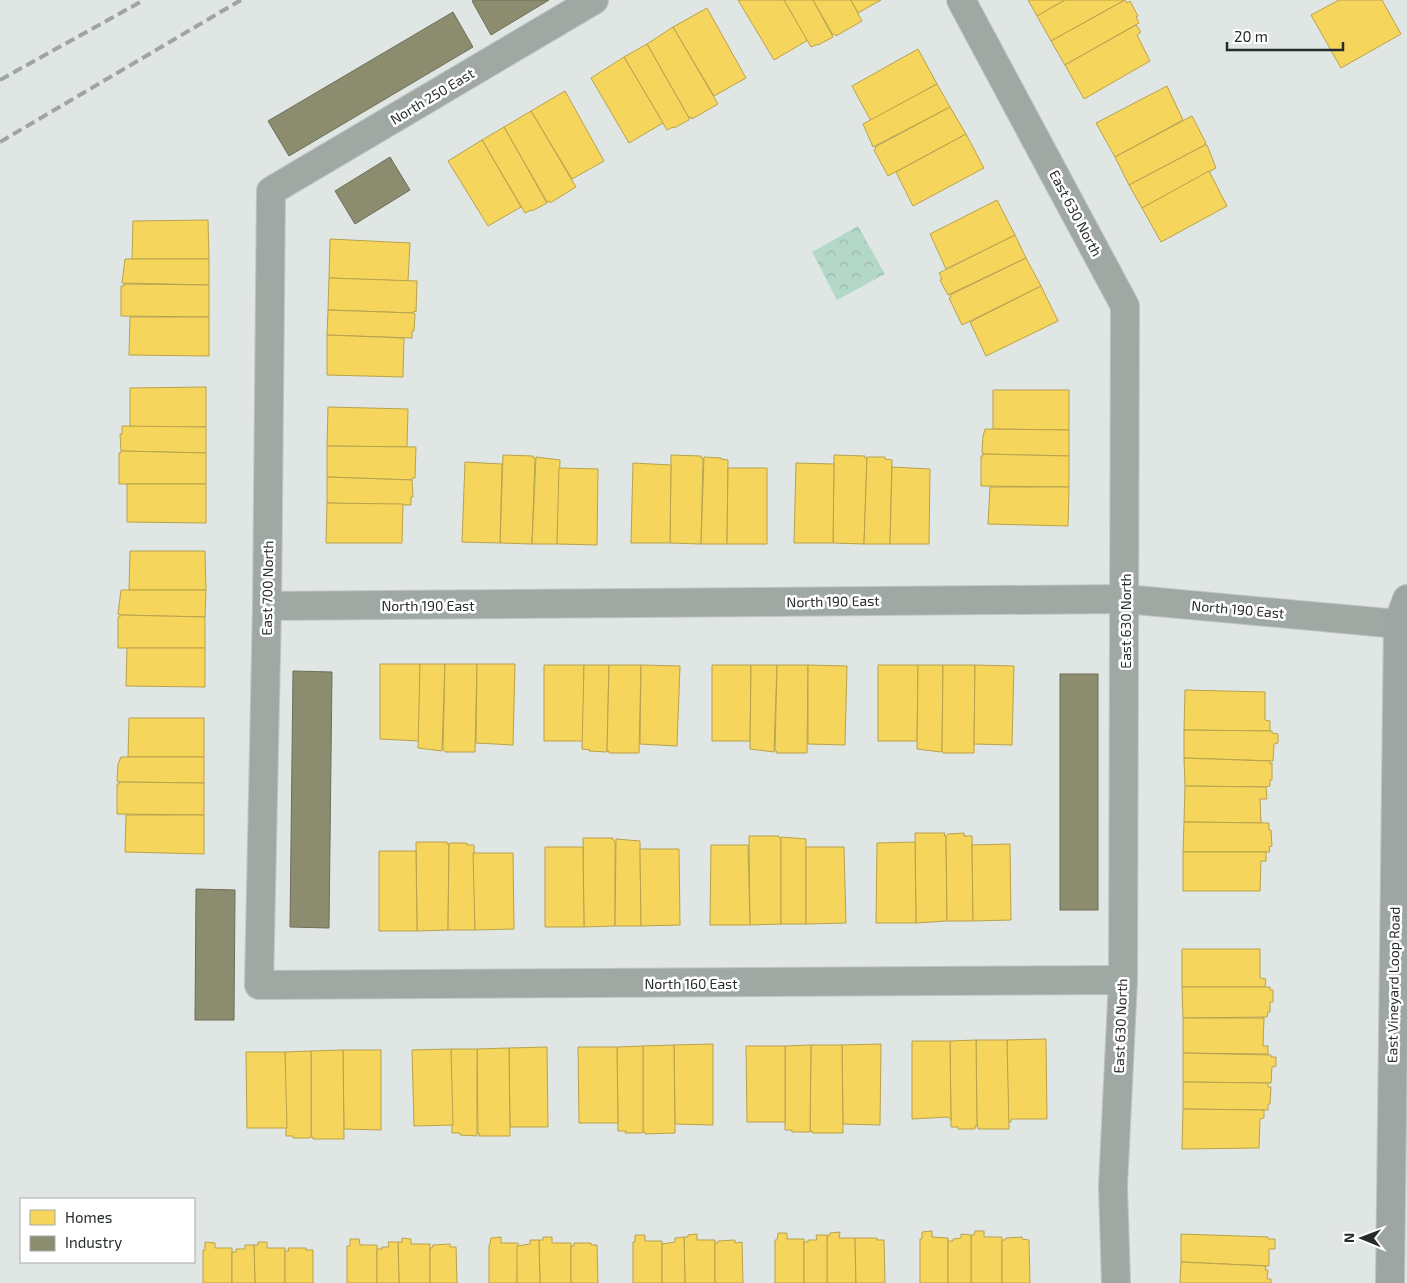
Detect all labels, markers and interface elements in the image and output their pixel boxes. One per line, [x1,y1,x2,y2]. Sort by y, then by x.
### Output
scale bar [1227,20,1343,52]
text: 20 m [1234,27,1268,45]
street label: North 250 East [387,64,477,128]
street label: East 630 North [1046,167,1106,259]
street label: East 700 North [258,540,276,636]
street label: East 630 North [1117,573,1134,669]
street label: North 190 East [786,592,880,610]
street label: North 190 East [1191,596,1285,622]
street label: North 190 East [381,597,475,614]
street label: East Vineyard Loop Road [1383,907,1403,1063]
street label: North 160 East [644,975,738,992]
street label: East 630 North [1110,978,1130,1074]
legend [20,1198,195,1263]
text: Homes [65,1208,112,1226]
north arrow [1337,1213,1387,1263]
text: Industry [65,1233,122,1251]
text: N [1340,1233,1357,1243]

